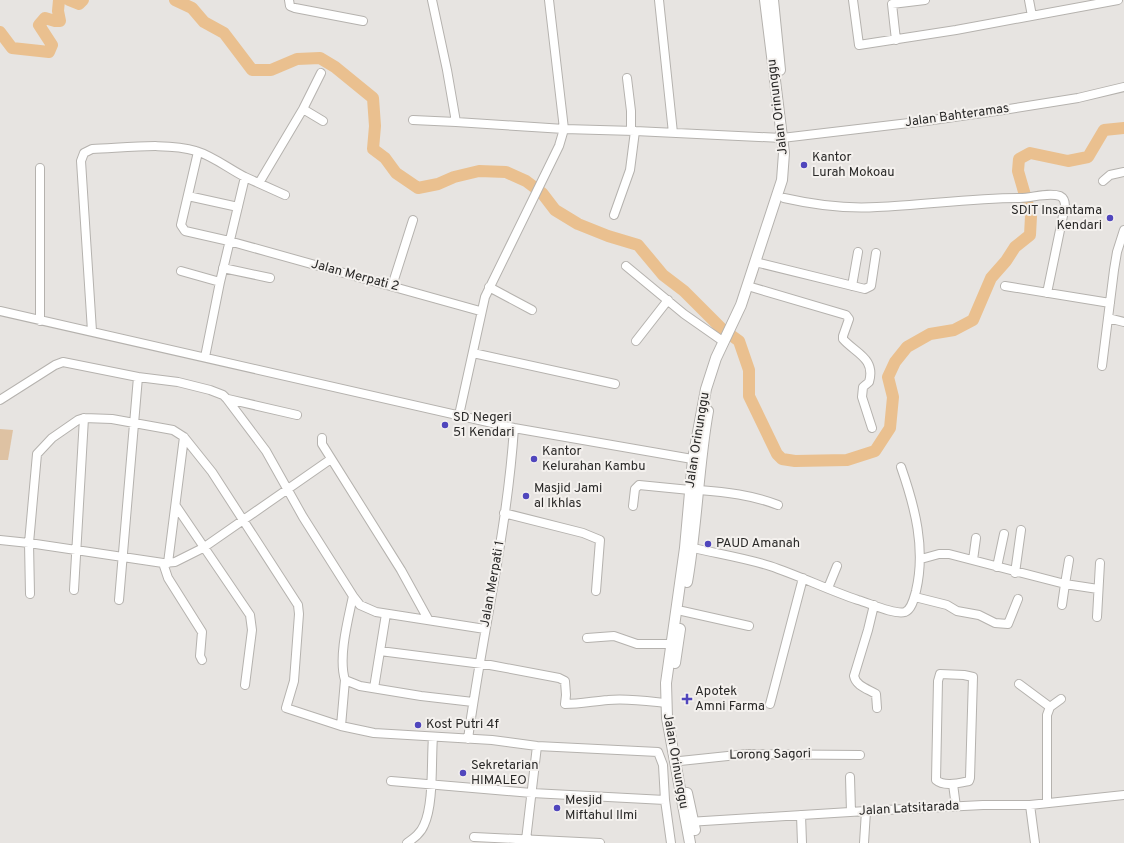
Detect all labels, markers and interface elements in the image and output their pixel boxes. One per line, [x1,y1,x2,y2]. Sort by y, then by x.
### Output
street label: Jalan Orinunggu [764,58,792,156]
street label: Jalan Bahteramas [904,101,1010,131]
place label: Kantor Lurah Mokoau [812,150,895,181]
marker: Kantor Lurah Mokoau [799,160,809,170]
place label: SDIT Insantama Kendari [1011,203,1102,234]
marker: SDIT Insantama Kendari [1105,213,1115,223]
street label: Jalan Merpati 2 [309,257,401,295]
street label: Jalan Orinunggu [683,391,713,489]
place label: SD Negeri 51 Kendari [453,410,514,441]
marker: SD Negeri 51 Kendari [440,420,450,430]
place label: Kantor Kelurahan Kambu [542,444,646,475]
marker: Kantor Kelurahan Kambu [529,454,539,464]
place label: Masjid Jami al Ikhlas [534,481,602,512]
marker: Masjid Jami al Ikhlas [521,491,531,501]
place label: PAUD Amanah [716,536,800,552]
marker: PAUD Amanah [703,539,713,549]
street label: Jalan Merpati 1 [478,540,508,628]
place label: Apotek Amni Farma [695,684,765,715]
marker: Apotek Amni Farma [682,694,692,704]
street label: Jalan Orinunggu [659,712,691,810]
place label: Kost Putri 4f [426,717,499,733]
marker: Kost Putri 4f [413,720,423,730]
street label: Lorong Sagori [729,746,811,764]
place label: Sekretarian HIMALEO [471,758,539,789]
marker: Sekretarian HIMALEO [458,768,468,778]
place label: Mesjid Miftahul Ilmi [565,793,637,824]
street label: Jalan Latsitarada [858,798,960,820]
marker: Mesjid Miftahul Ilmi [552,803,562,813]

